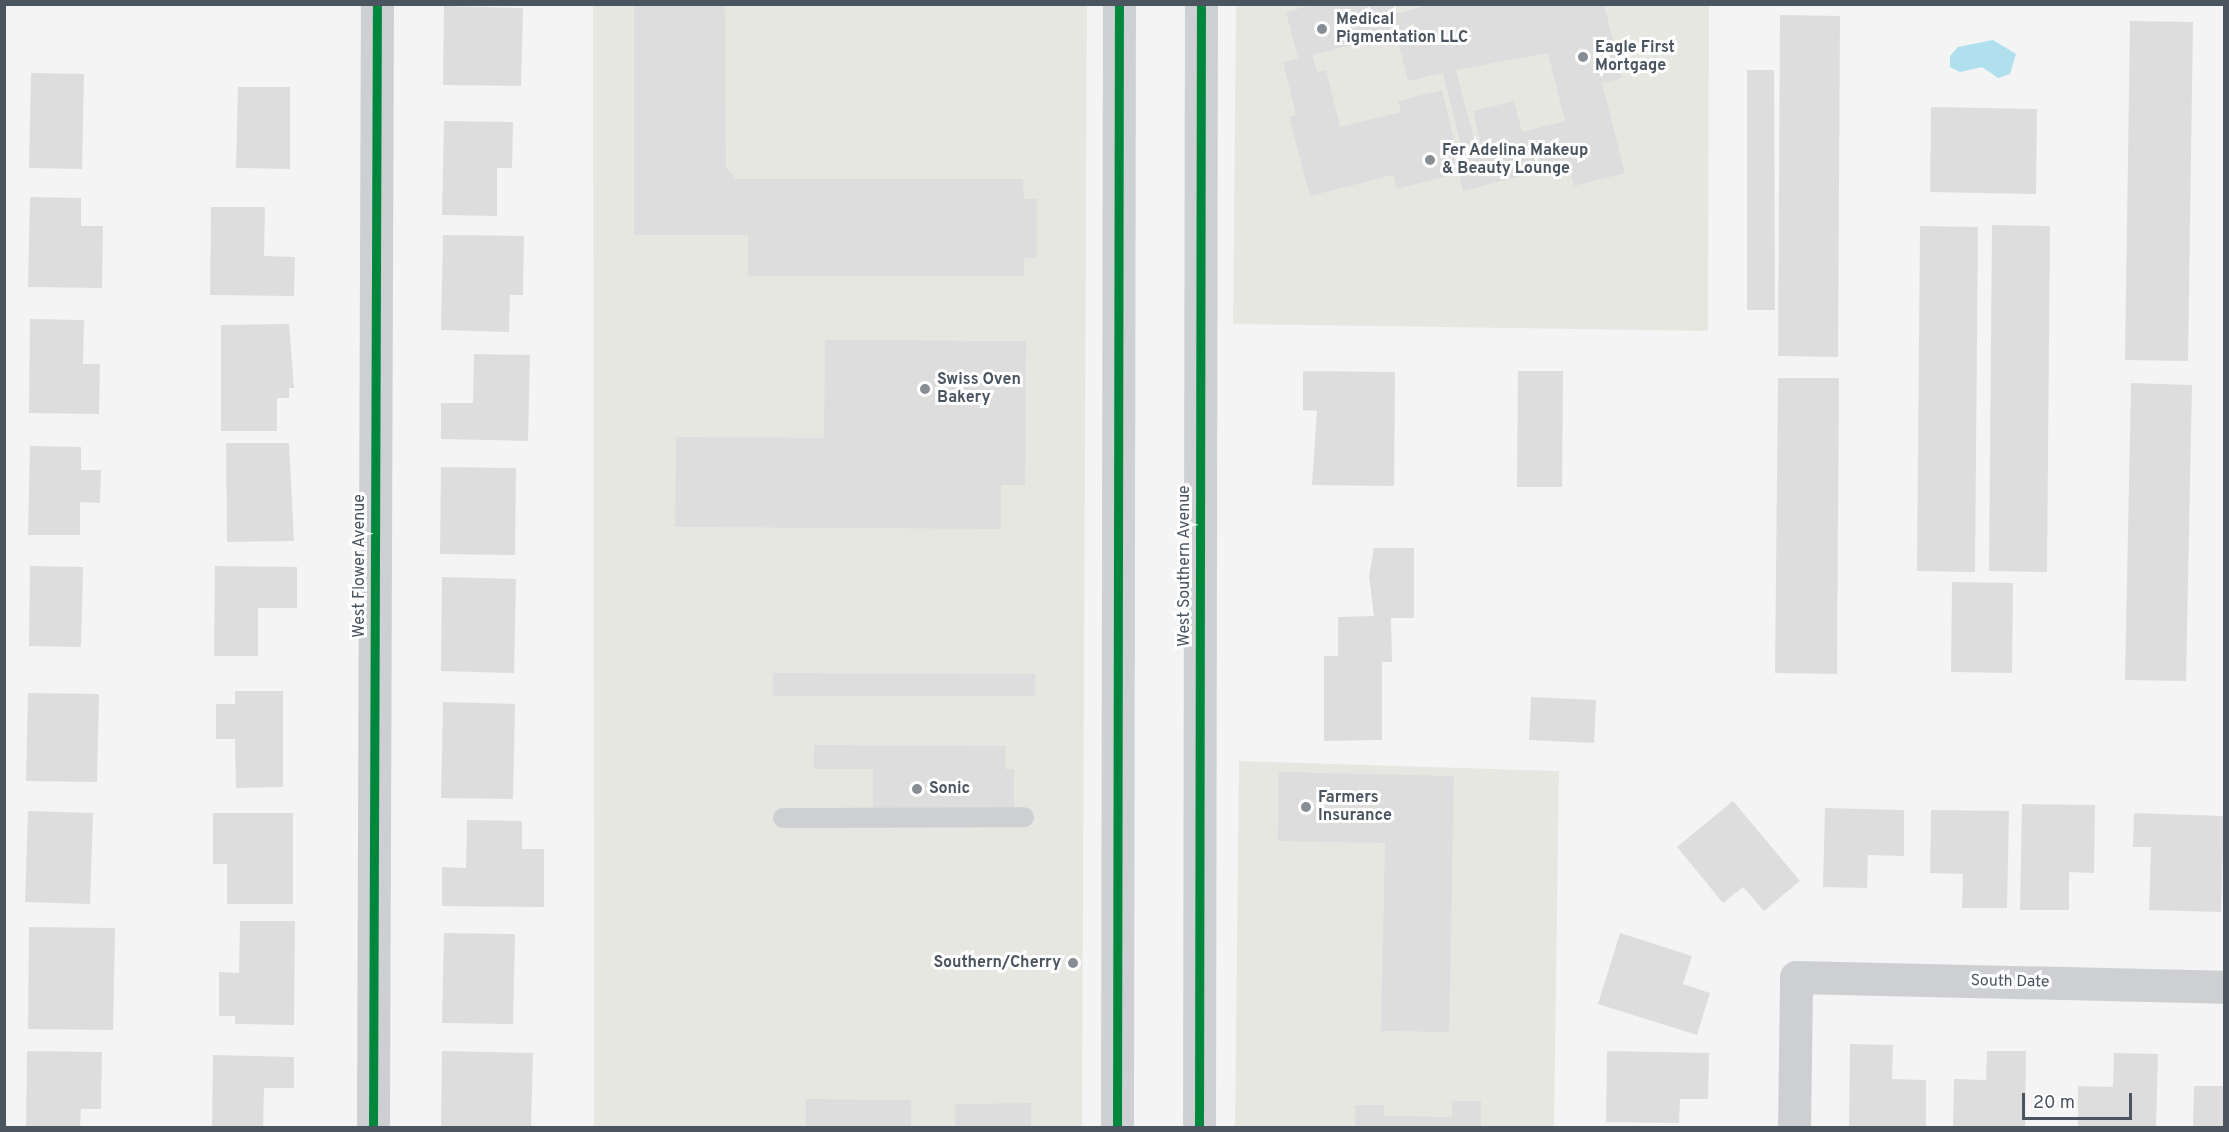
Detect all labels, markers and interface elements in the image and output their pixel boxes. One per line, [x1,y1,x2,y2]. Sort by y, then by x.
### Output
place label: Medical Pigmentation LLC [1336,10,1468,48]
marker: Medical Pigmentation LLC [1313,20,1331,38]
place label: Eagle First Mortgage [1595,38,1675,76]
marker: Eagle First Mortgage [1576,50,1590,64]
place label: Fer Adelina Makeup & Beauty Lounge [1442,141,1589,179]
marker: Fer Adelina Makeup & Beauty Lounge [1423,153,1437,167]
place label: Swiss Oven Bakery [937,370,1021,408]
marker: Swiss Oven Bakery [918,382,932,396]
street label: West Southern Avenue [1175,485,1195,647]
street label: West Flower Avenue [350,494,370,638]
place label: Sonic [929,779,970,799]
marker: Sonic [910,782,924,796]
place label: Farmers Insurance [1318,788,1392,826]
marker: Farmers Insurance [1299,800,1313,814]
place label: Southern/Cherry [933,953,1061,973]
marker: Southern/Cherry [1066,956,1080,970]
street label: South Date [1970,972,2050,992]
scale bar [2025,1081,2134,1119]
text: 20 m [2033,1092,2075,1115]

